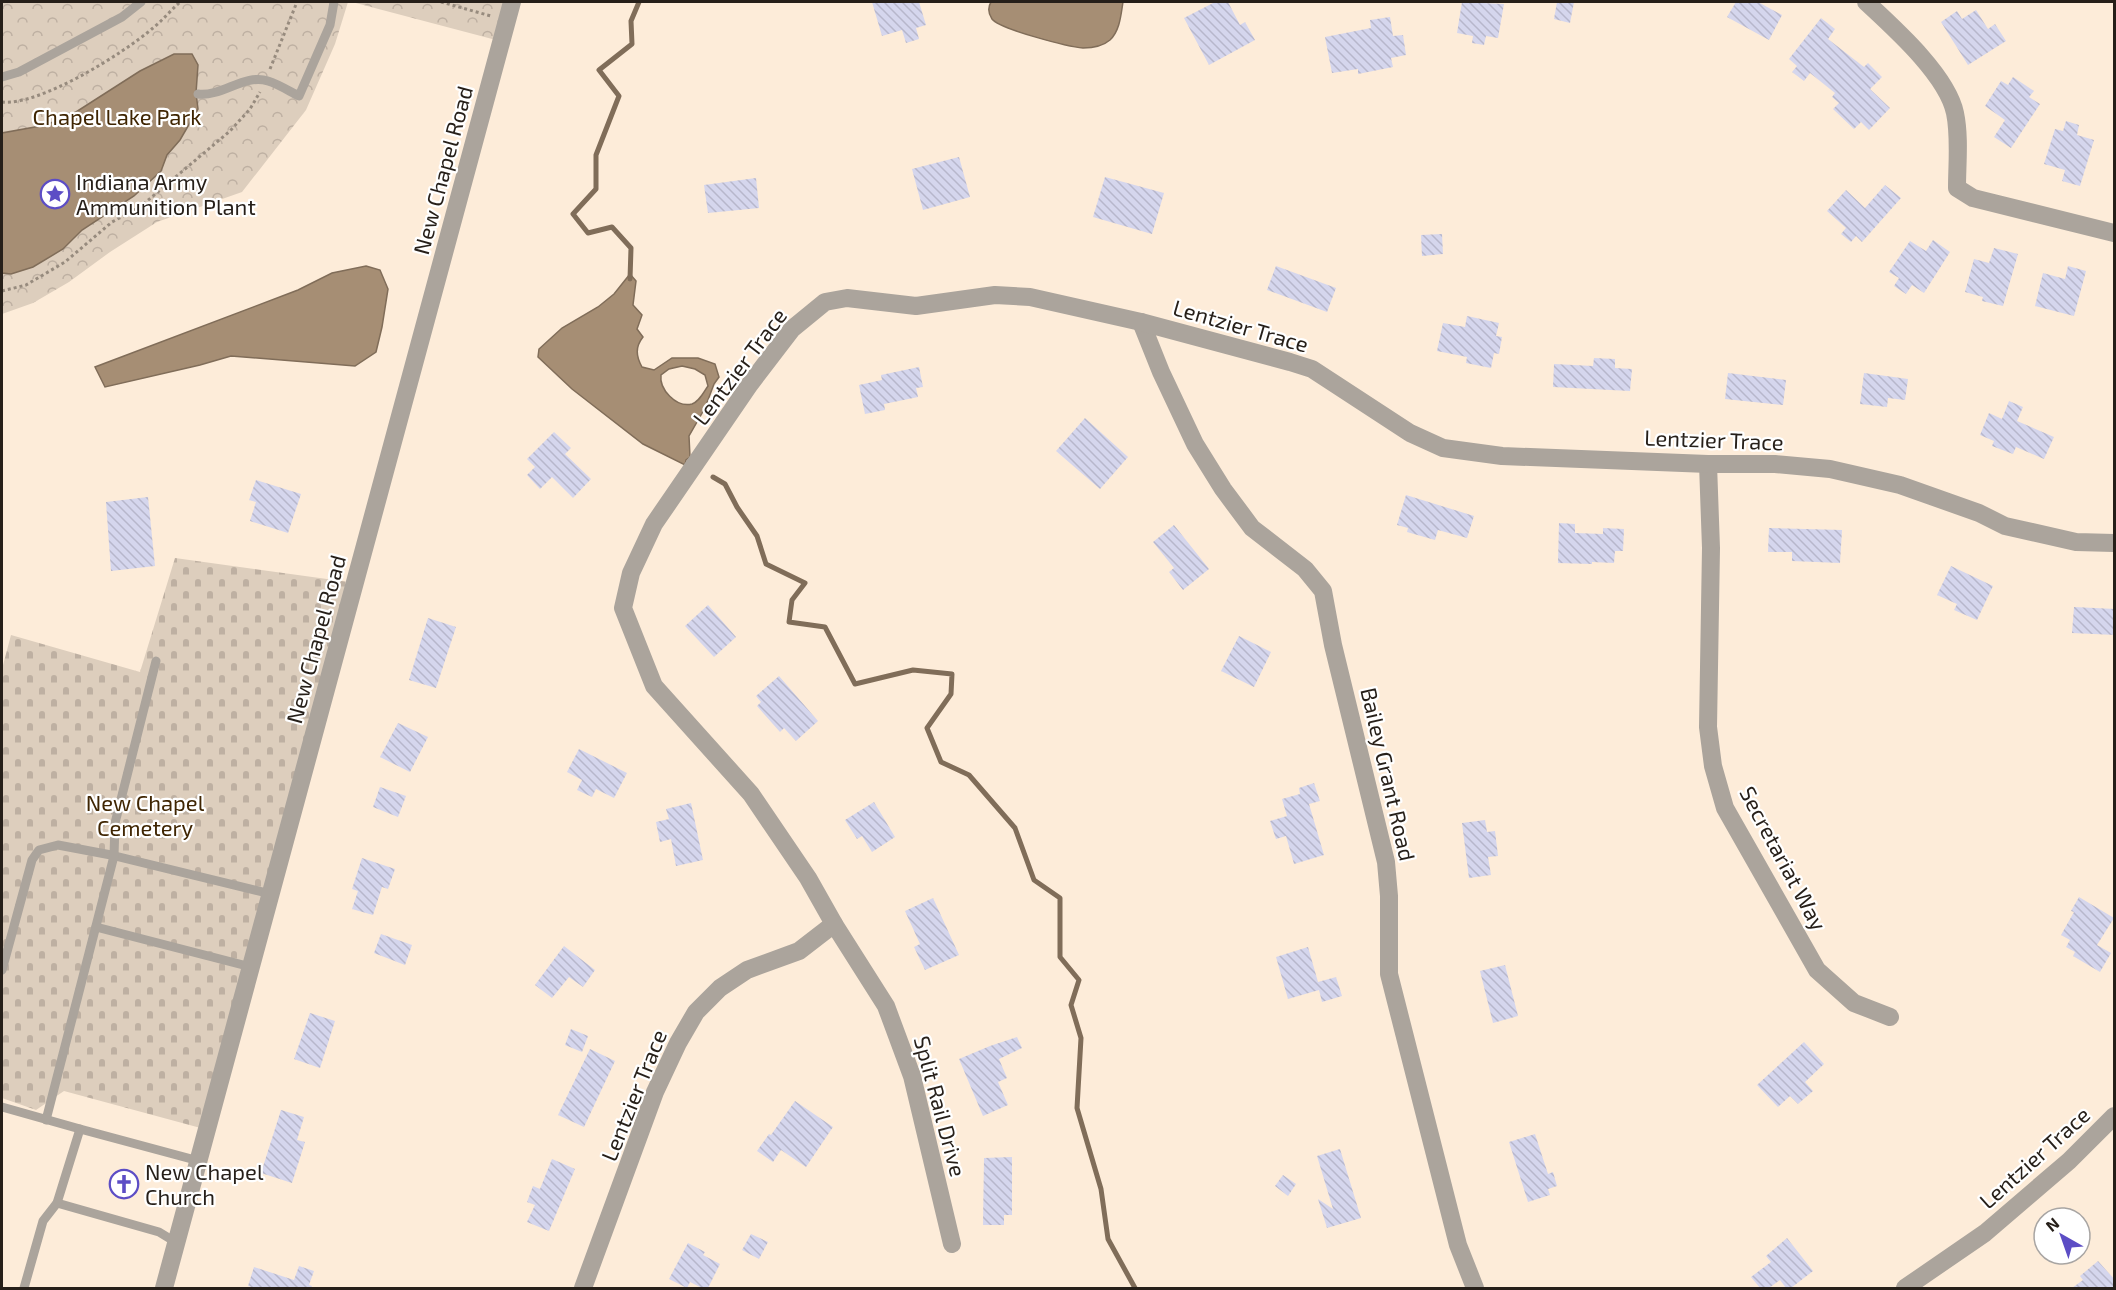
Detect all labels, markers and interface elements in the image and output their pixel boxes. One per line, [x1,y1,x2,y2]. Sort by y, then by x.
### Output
street label: New Chapel Road [407,83,477,257]
park label: Chapel Lake Park [33,103,201,129]
place label: Indiana Army Ammunition Plant [76,168,256,219]
place icon: Indiana Army Ammunition Plant [39,178,71,210]
street label: Lentzier Trace [1170,293,1312,357]
street label: Lentzier Trace [687,302,791,430]
street label: Lentzier Trace [1644,424,1784,454]
street label: New Chapel Road [280,552,350,726]
street label: Bailey Grant Road [1356,685,1422,863]
street label: Secretariat Way [1735,782,1833,935]
park label: New Chapel Cemetery [86,789,205,840]
street label: Lentzier Trace [595,1025,671,1165]
street label: Split Rail Drive [910,1033,972,1179]
street label: Lentzier Trace [1973,1101,2095,1213]
place label: New Chapel Church [145,1158,264,1209]
church icon: New Chapel Church [108,1168,140,1200]
north arrow [2032,1206,2092,1266]
text: N [2042,1213,2063,1235]

